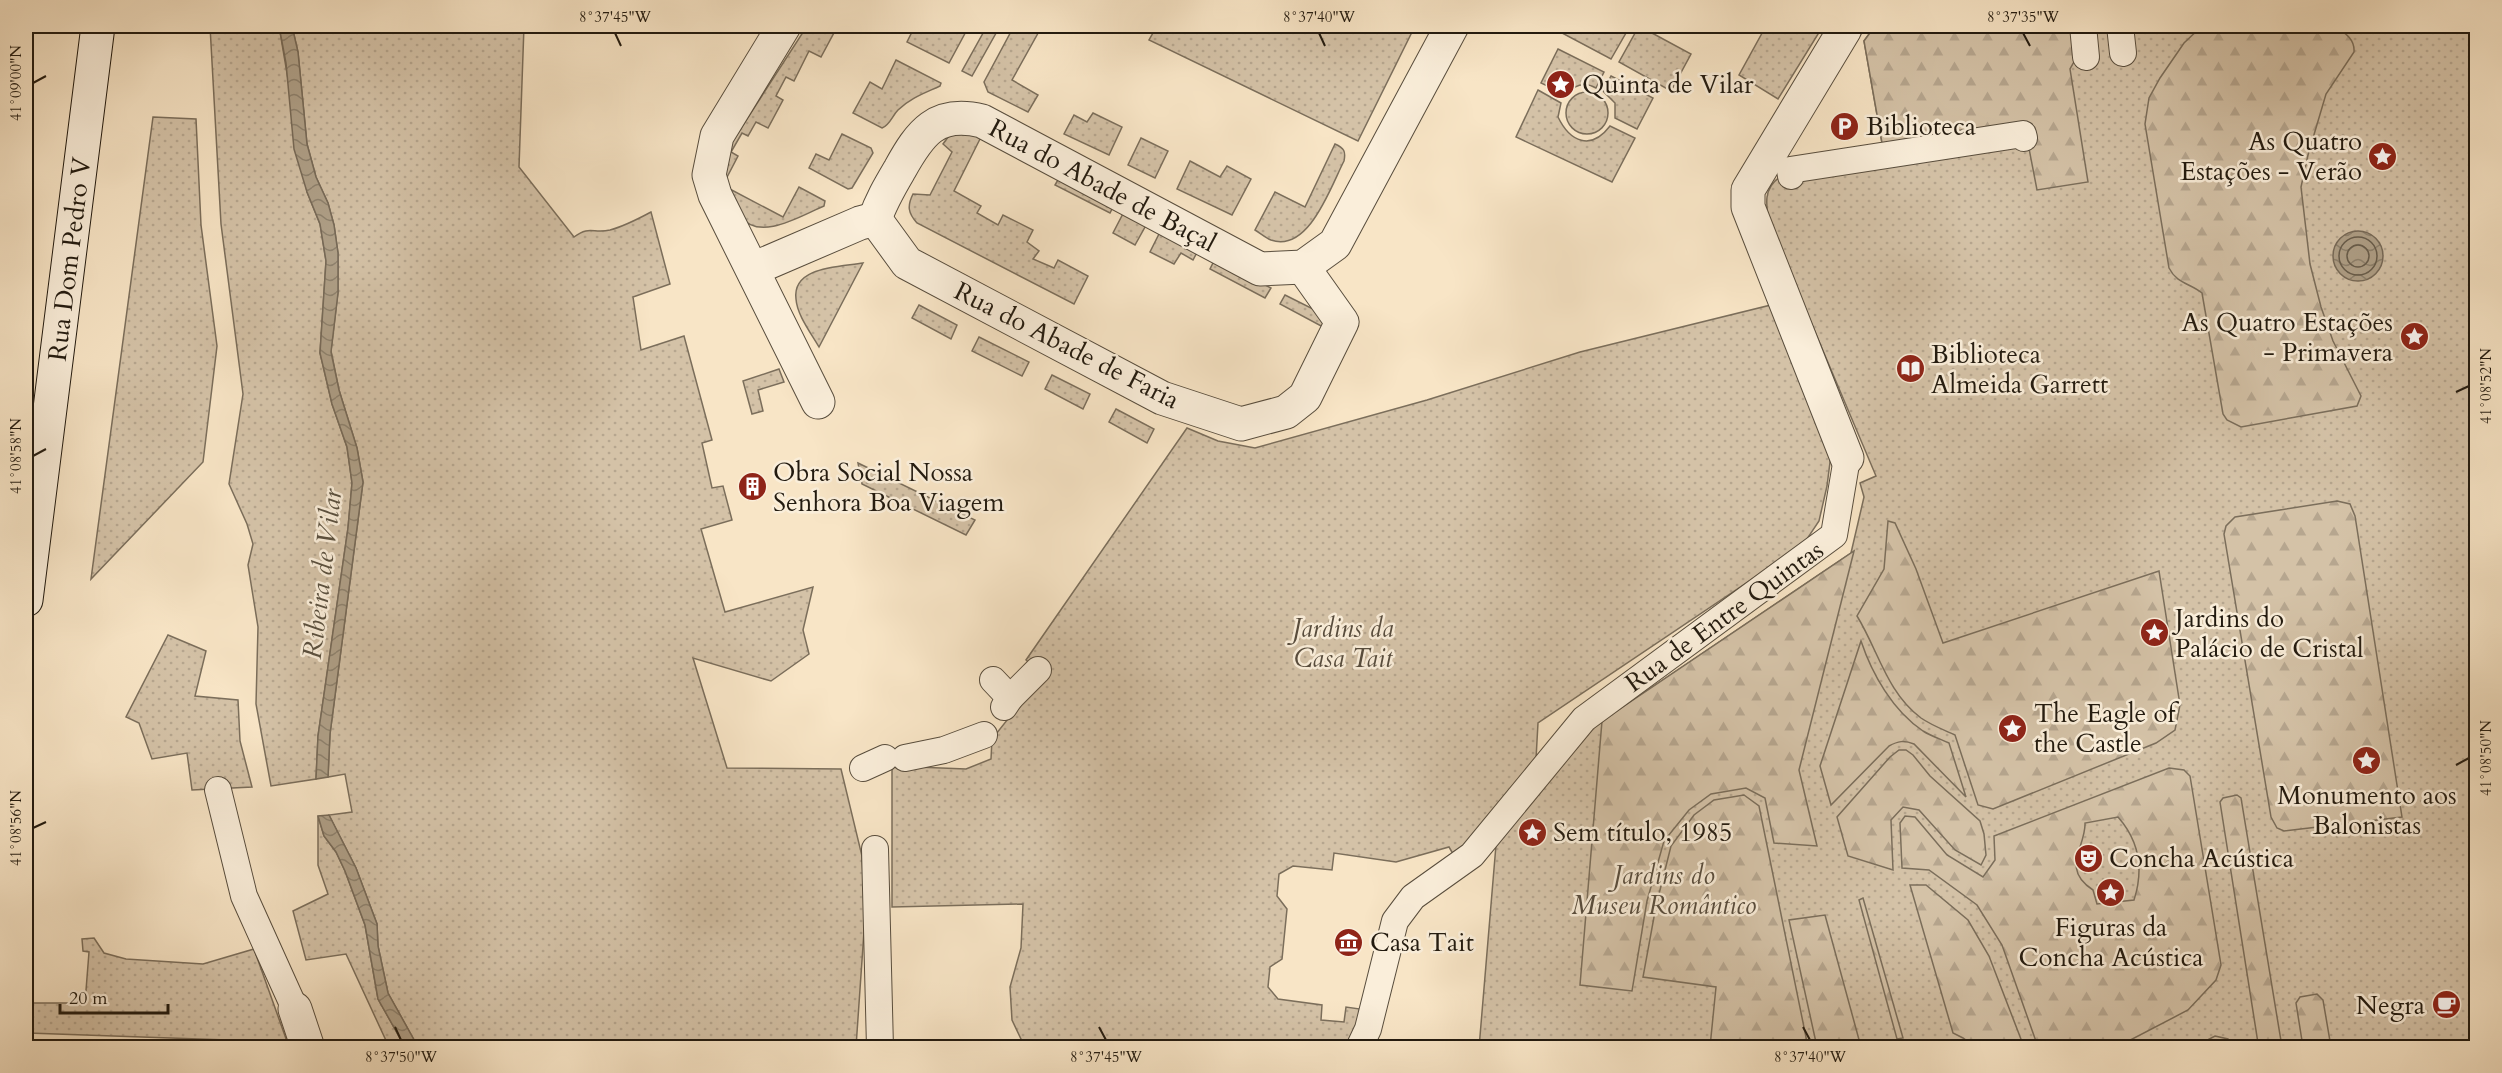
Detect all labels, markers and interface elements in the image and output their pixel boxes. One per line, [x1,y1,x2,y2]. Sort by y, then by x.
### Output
text: 8°37'45"W [579,7,652,27]
text: 8°37'40"W [1283,7,1356,27]
text: 8°37'35"W [1987,7,2060,27]
text: 41°09'00"N [6,45,26,121]
place label: Quinta de Vilar [1582,67,1754,102]
place icon: Quinta de Vilar [1545,68,1577,100]
place label: Biblioteca [1866,109,1976,144]
parking icon: Biblioteca [1829,110,1861,142]
street label: Rua do Abade de Baçal [983,111,1223,260]
place label: As Quatro Estações - Verão [2180,124,2362,189]
place icon: As Quatro Estações - Verão [2367,140,2399,172]
street label: Rua Dom Pedro V [40,154,99,363]
street label: Rua do Abade de Faria [948,273,1185,417]
place label: As Quatro Estações - Primavera [2182,305,2393,370]
place icon: As Quatro Estações - Primavera [2398,321,2430,353]
place label: Biblioteca Almeida Garrett [1931,337,2108,402]
text: 41°08'52"N [2476,348,2496,424]
library icon: Biblioteca Almeida Garrett [1894,353,1926,385]
text: 41°08'58"N [6,418,26,494]
place label: Obra Social Nossa Senhora Boa Viagem [773,455,1005,520]
building icon: Obra Social Nossa Senhora Boa Viagem [736,471,768,503]
water label: Ribeira de Vilar [294,486,351,661]
street label: Rua de Entre Quintas [1618,532,1831,700]
place label: Jardins do Palácio de Cristal [2171,601,2364,666]
park label: Jardins da Casa Tait [1286,611,1394,676]
place icon: Jardins do Palácio de Cristal [2138,617,2170,649]
place label: The Eagle of the Castle [2034,696,2179,761]
place icon: The Eagle of the Castle [1997,712,2029,744]
text: 41°08'50"N [2476,720,2496,796]
place icon: Monumento aos Balonistas [2351,745,2383,777]
place label: Monumento aos Balonistas [2277,778,2457,843]
text: 41°08'56"N [6,790,26,866]
place label: Sem título, 1985 [1553,815,1732,850]
place icon: Sem título, 1985 [1516,816,1548,848]
place label: Concha Acústica [2109,841,2294,876]
theatre icon: Concha Acústica [2072,842,2104,874]
park label: Jardins do Museu Romântico [1572,858,1756,923]
place icon: Figuras da Concha Acústica [2095,877,2127,909]
place label: Figuras da Concha Acústica [2019,910,2203,975]
place label: Casa Tait [1370,925,1474,960]
museum icon: Casa Tait [1333,926,1365,958]
scale bar [60,977,168,1015]
text: 20 m [69,986,108,1011]
place label: Negra [2356,988,2425,1023]
cafe icon: Negra [2430,989,2462,1021]
text: 8°37'50"W [365,1047,438,1067]
text: 8°37'45"W [1070,1047,1143,1067]
text: 8°37'40"W [1774,1047,1847,1067]

